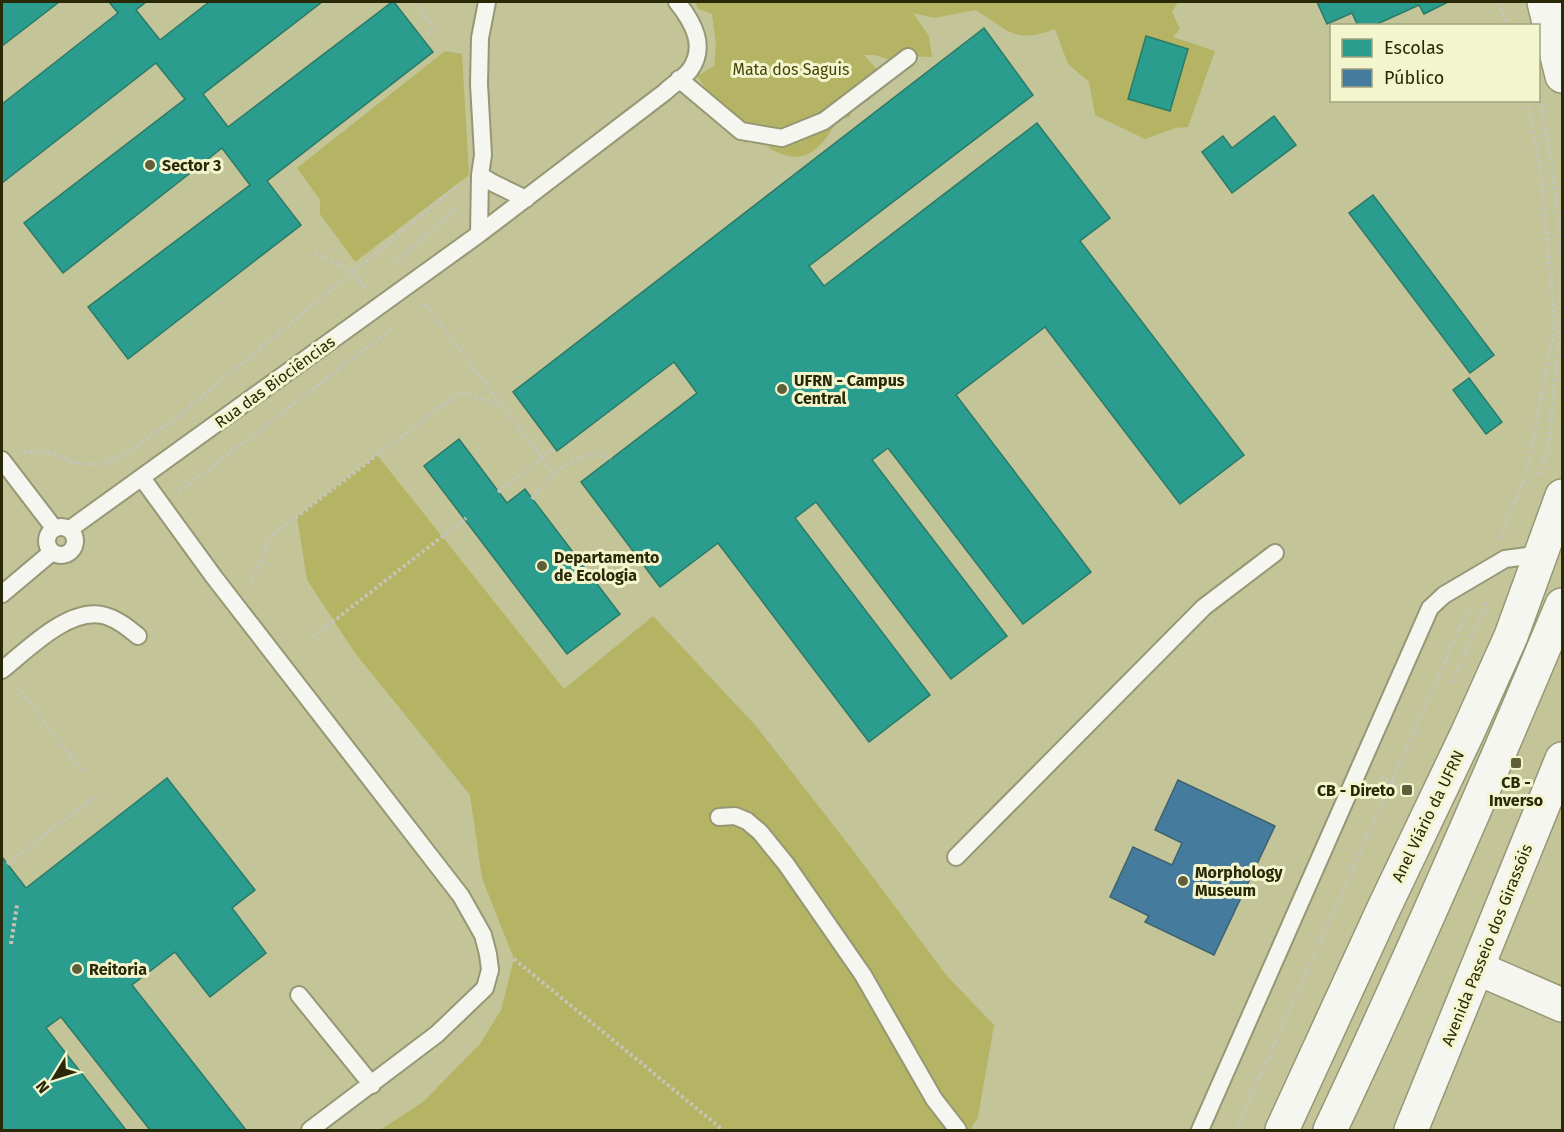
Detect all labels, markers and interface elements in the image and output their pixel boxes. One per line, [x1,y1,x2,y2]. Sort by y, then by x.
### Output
legend [1330,24,1540,102]
text: Escolas [1384,37,1444,59]
park label: Mata dos Saguis [732,60,850,79]
text: Público [1384,67,1444,89]
place label: Sector 3 [162,156,221,175]
marker: Sector 3 [143,158,157,172]
street label: Rua das Biociências [211,332,339,432]
place label: UFRN - Campus Central [794,371,905,408]
marker: UFRN - Campus Central [775,382,789,396]
place label: Departamento de Ecologia [554,548,659,585]
marker: Departamento de Ecologia [535,559,549,573]
street label: Anel Viário da UFRN [1388,747,1468,885]
marker: CB - Inverso [1509,756,1523,770]
place label: CB - Inverso [1489,773,1543,810]
place label: CB - Direto [1317,781,1395,800]
marker: CB - Direto [1400,783,1414,797]
street label: Avenida Passeio dos Girassóis [1438,841,1536,1049]
place label: Morphology Museum [1195,863,1283,900]
marker: Morphology Museum [1176,874,1190,888]
place label: Reitoria [89,960,147,979]
marker: Reitoria [70,962,84,976]
north arrow [24,1048,84,1108]
text: N [32,1077,53,1097]

